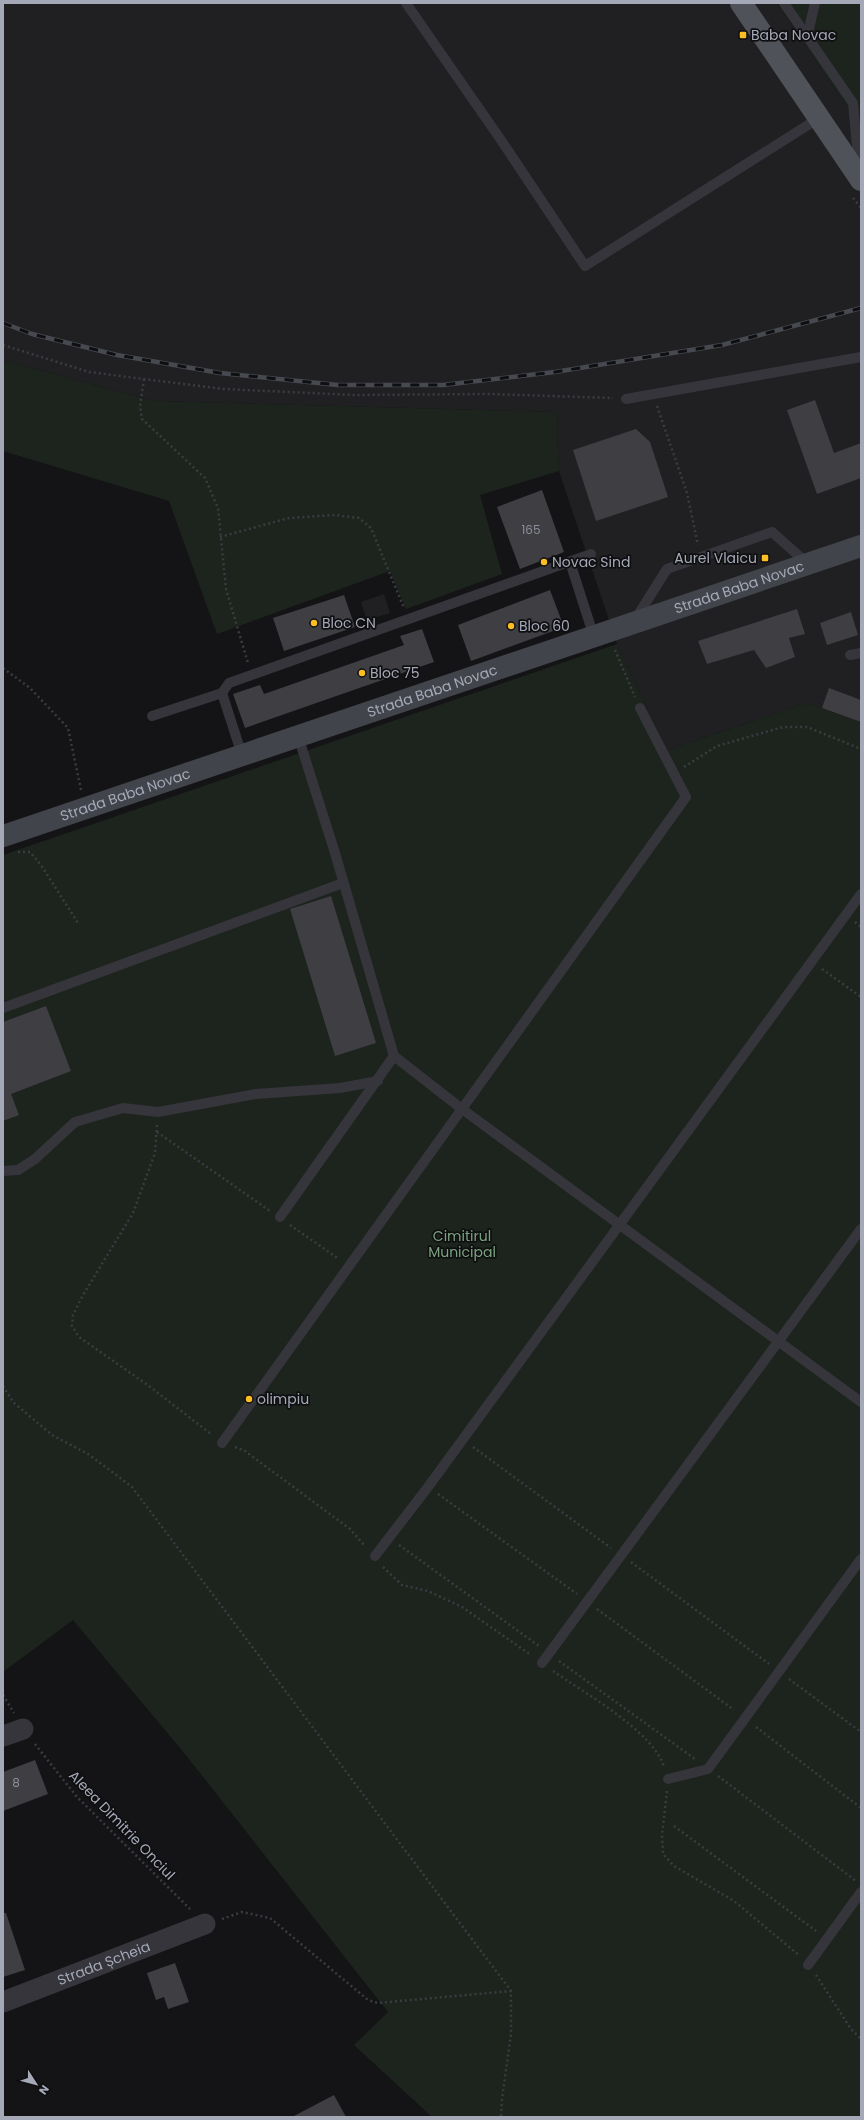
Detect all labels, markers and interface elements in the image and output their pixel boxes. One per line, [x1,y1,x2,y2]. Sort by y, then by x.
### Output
place label: Baba Novac [751,25,836,45]
marker: Baba Novac [738,30,748,40]
house number: 165 [522,521,541,538]
place label: Aurel Vlaicu [674,548,757,568]
place label: Novac Sind [552,552,630,572]
marker: Aurel Vlaicu [760,553,770,563]
street label: Strada Baba Novac [671,556,807,618]
marker: Novac Sind [539,557,549,567]
place label: Bloc CN [322,613,376,633]
place label: Bloc 60 [519,616,570,636]
marker: Bloc CN [309,618,319,628]
marker: Bloc 60 [506,621,516,631]
street label: Strada Baba Novac [364,660,500,722]
place label: Bloc 75 [370,663,420,683]
marker: Bloc 75 [357,668,367,678]
street label: Strada Baba Novac [58,763,193,826]
park label: Cimitirul Municipal [428,1226,496,1262]
place label: olimpiu [257,1389,309,1409]
marker: olimpiu [244,1394,254,1404]
street label: Aleea Dimitrie Onciul [64,1766,180,1884]
house number: 8 [12,1774,20,1791]
street label: Strada Șcheia [54,1936,153,1990]
north arrow [16,2064,56,2104]
text: N [35,2082,53,2098]

